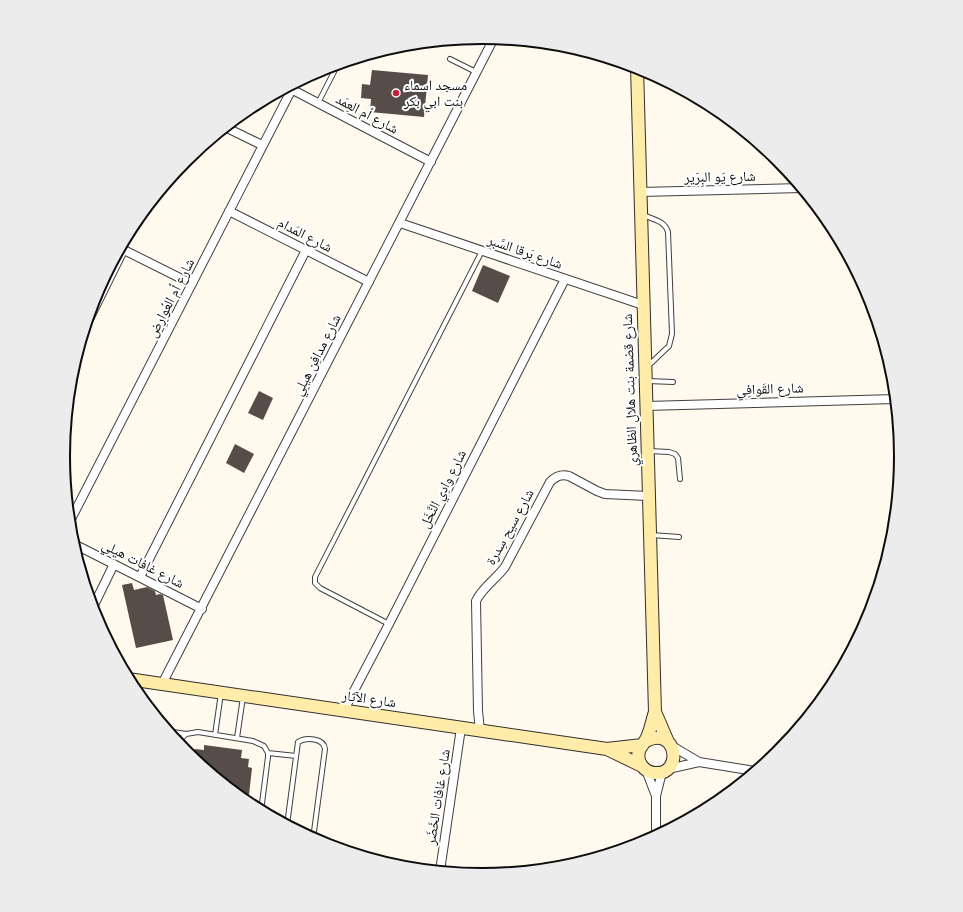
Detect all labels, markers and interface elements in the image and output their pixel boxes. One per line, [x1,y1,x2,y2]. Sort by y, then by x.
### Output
place label: مسجد اسماء بنت ابي بكر [403,75,467,112]
marker: مسجد اسماء بنت ابي بكر [391,88,401,98]
street label: شارع أم العِمَد [332,89,402,139]
street label: شارع يَو البِرَير [683,166,756,188]
street label: شارع المَدام [274,212,336,258]
street label: شارع بَرقا السَّبر [484,229,565,275]
street label: شارع أم العُوارِض [142,255,200,341]
street label: شارع مدافِن هيلي [287,310,347,400]
street label: شارع قضمة بنت هلال الظاهري [617,313,644,467]
street label: شارع القَوافِي [736,377,804,401]
street label: شارع وادِي النَّخَل [414,446,472,532]
street label: شارع سيح سِدرة [480,485,540,569]
street label: شارع غافات هيلي [98,534,188,594]
street label: شارع الآثار [340,685,397,713]
street label: شارع غافات الخَضَر [420,748,456,847]

